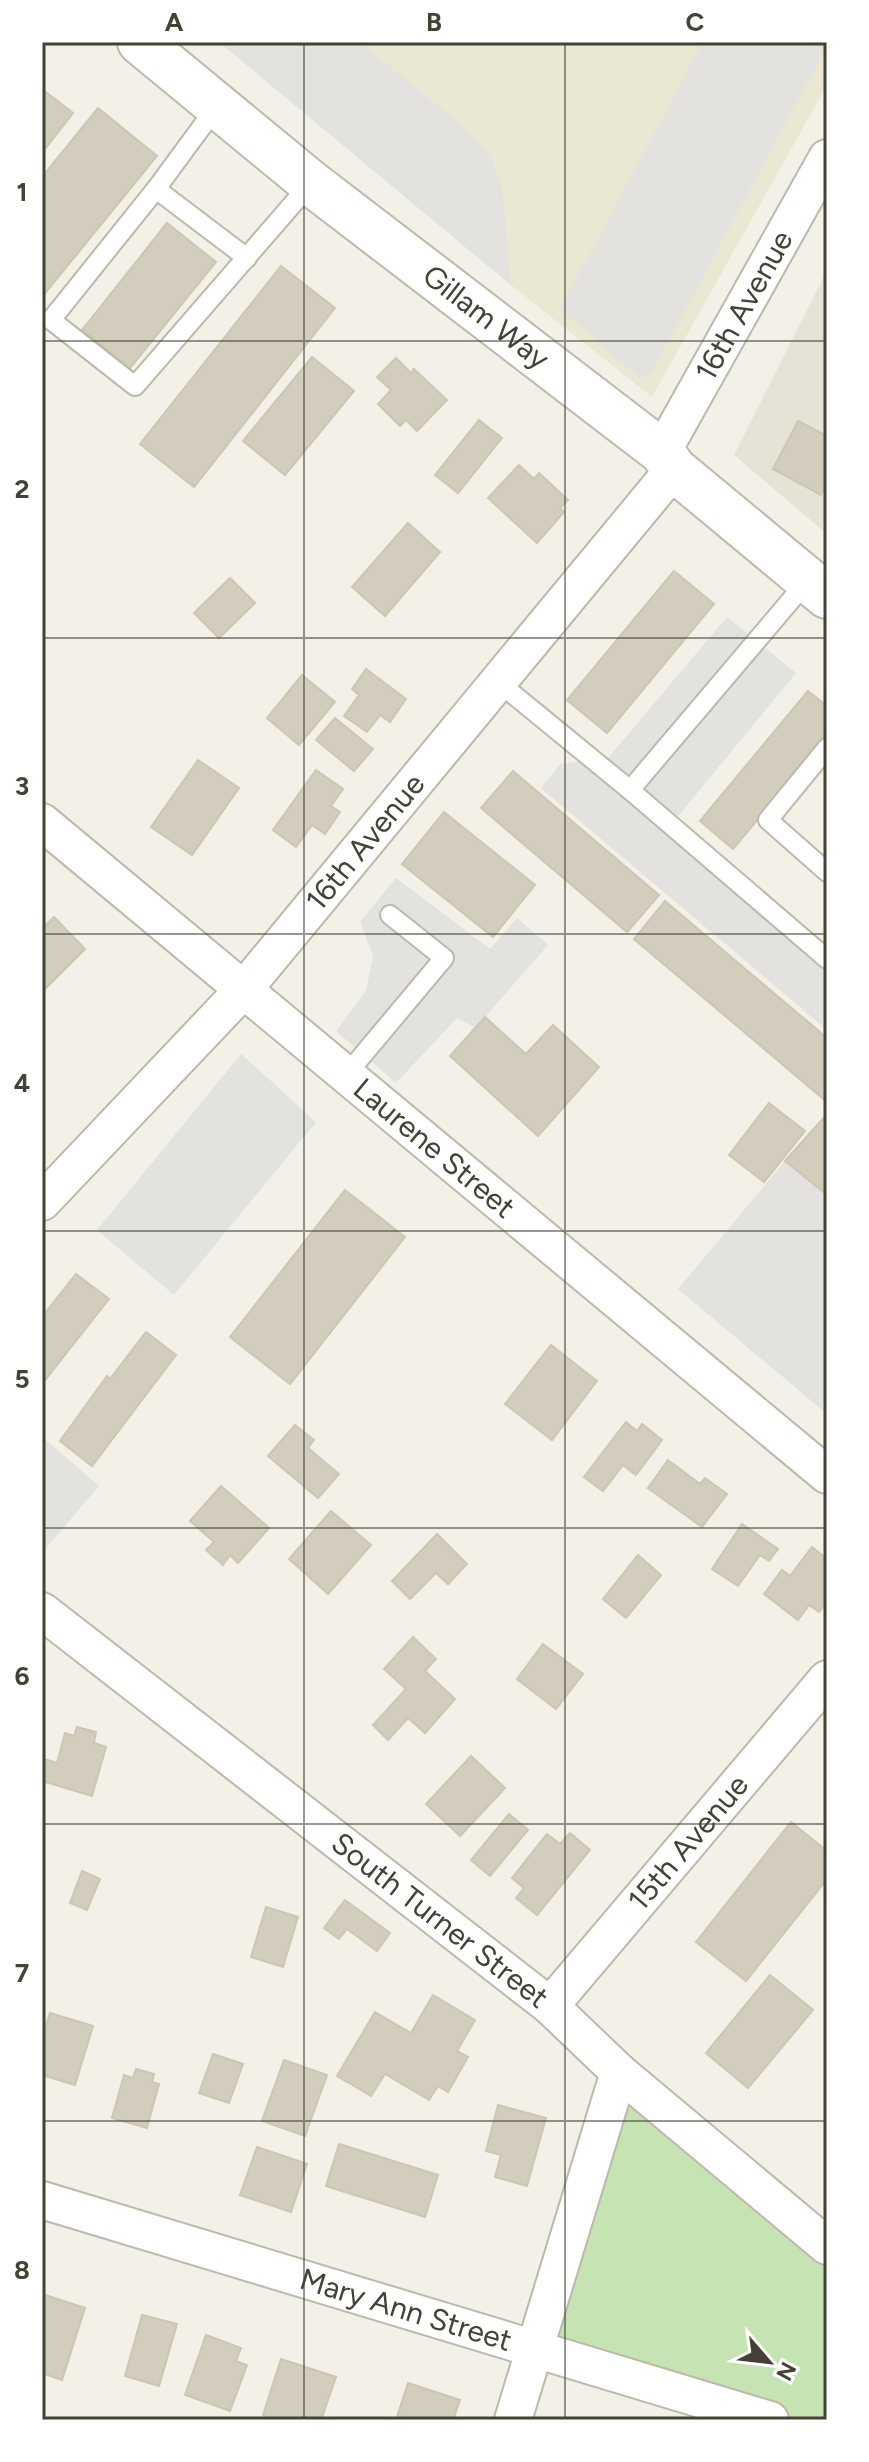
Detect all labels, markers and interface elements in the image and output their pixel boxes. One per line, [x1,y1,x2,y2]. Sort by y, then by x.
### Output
text: A [165,6,184,38]
text: B [426,6,442,38]
text: C [686,6,705,38]
text: 1 [17,176,27,208]
street label: 16th Avenue [687,224,801,387]
street label: Gillam Way [416,256,557,377]
text: 2 [14,473,30,505]
street label: 16th Avenue [298,766,432,918]
text: 3 [15,770,29,802]
text: 4 [14,1067,30,1099]
street label: Laurene Street [346,1070,523,1226]
text: 5 [14,1363,30,1395]
text: 6 [14,1660,30,1692]
street label: 15th Avenue [620,1767,756,1918]
street label: South Turner Street [324,1824,556,2016]
text: 7 [15,1957,29,1989]
text: 8 [14,2254,30,2286]
street label: Mary Ann Street [296,2260,516,2359]
north arrow [729,2322,809,2402]
text: N [770,2357,802,2385]

